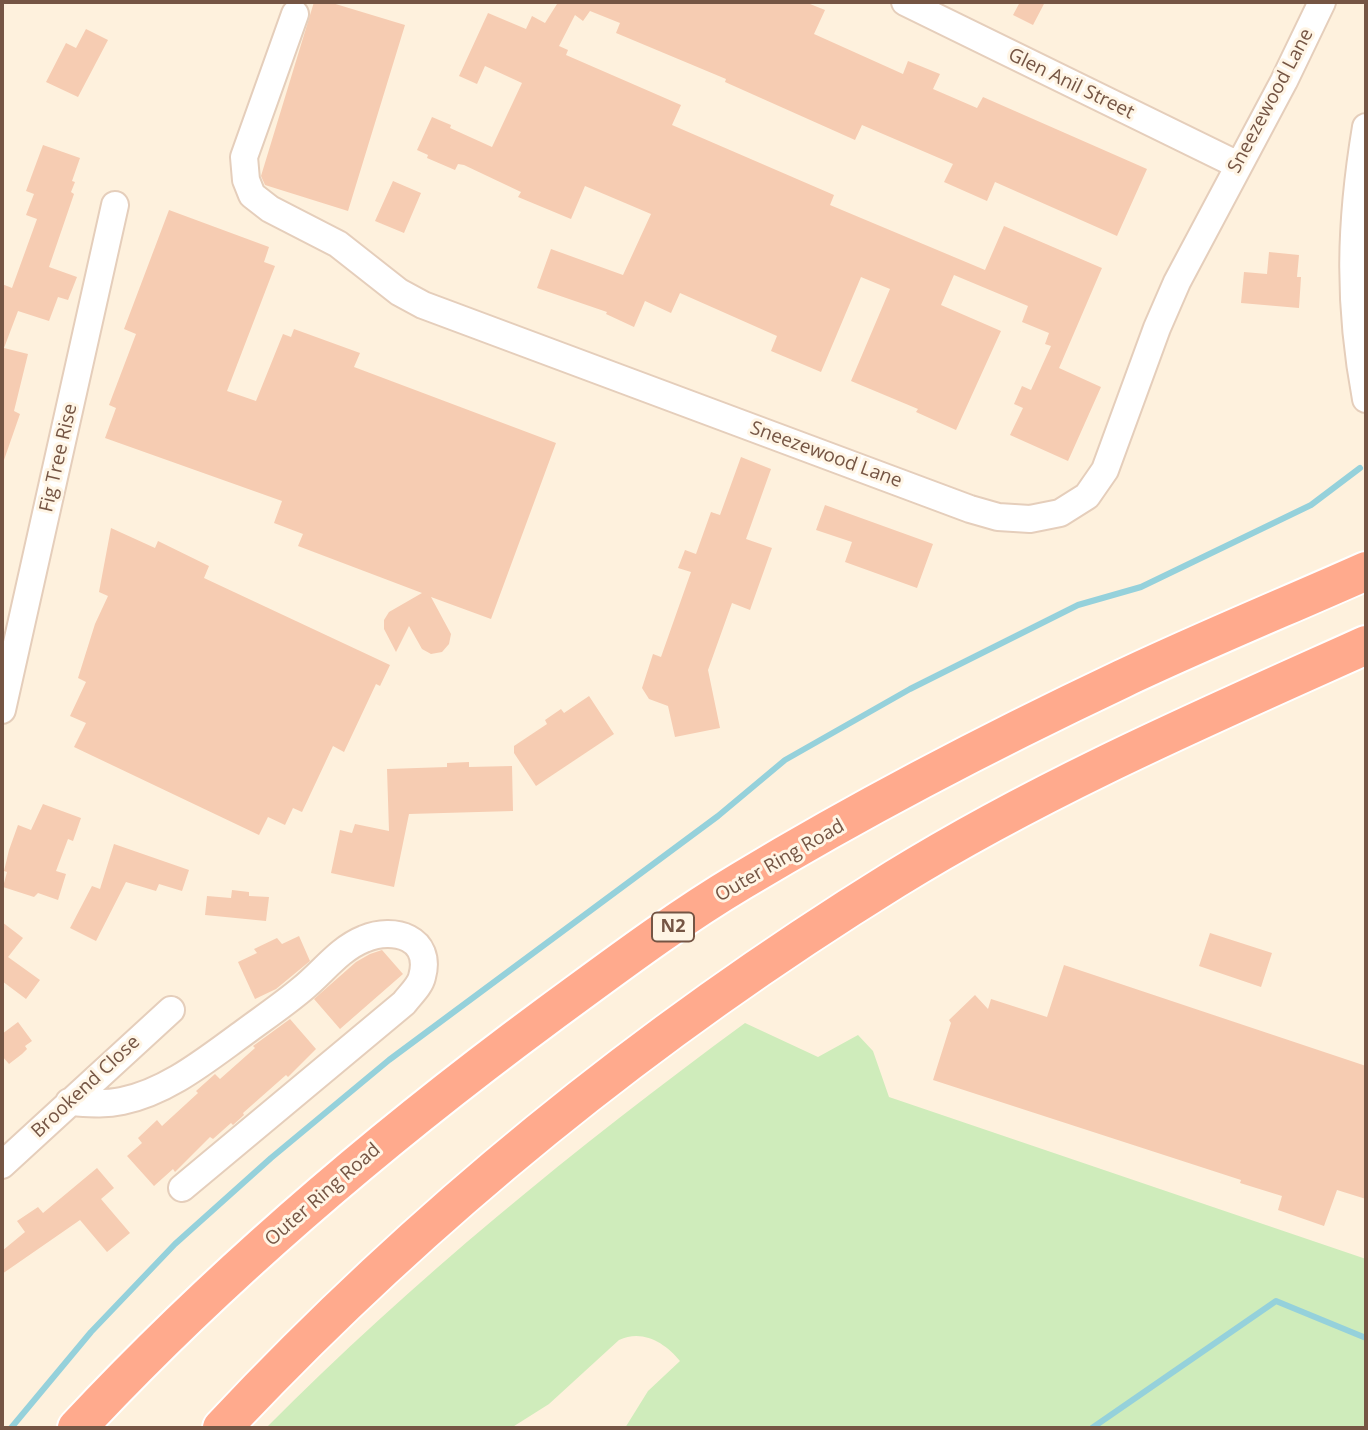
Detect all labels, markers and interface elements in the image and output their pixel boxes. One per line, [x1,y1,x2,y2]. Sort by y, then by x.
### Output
street label: Sneezewood Lane [1223,25,1319,177]
street label: Glen Anil Street [1004,44,1138,124]
street label: Fig Tree Rise [35,402,83,514]
street label: Sneezewood Lane [747,417,905,493]
street label: Outer Ring Road [711,815,849,907]
road number: N2 [652,912,694,942]
street label: Brookend Close [27,1031,145,1143]
street label: Outer Ring Road [261,1139,385,1251]

